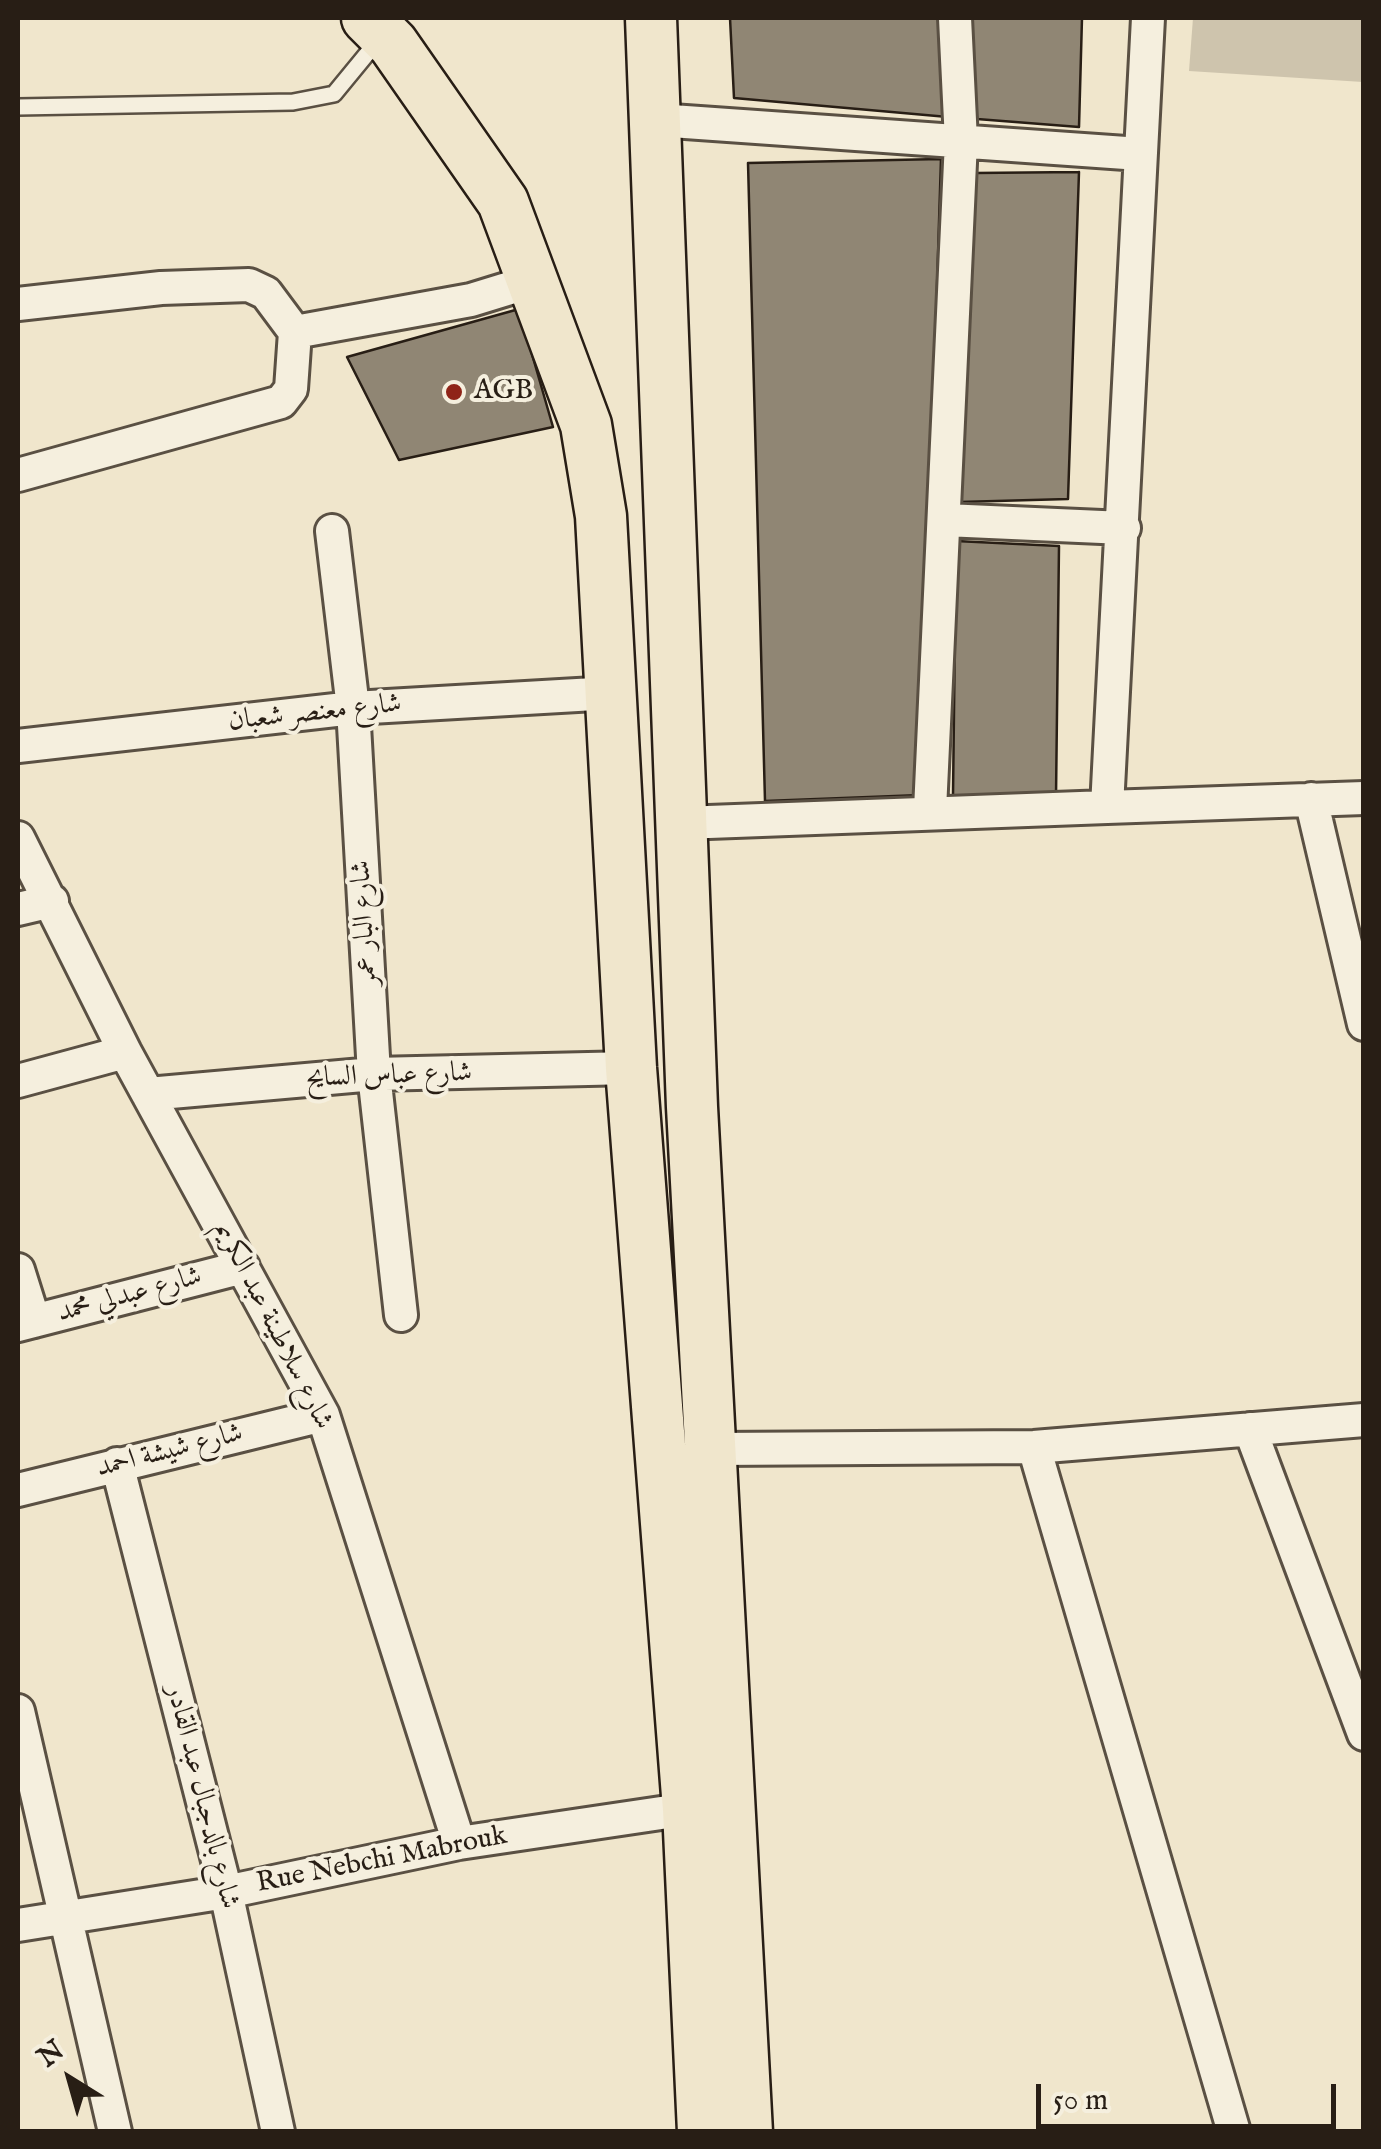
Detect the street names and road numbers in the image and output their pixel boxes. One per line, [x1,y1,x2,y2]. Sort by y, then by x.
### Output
street label: شارع معنصر شعبان [227,688,403,740]
street label: شارع البار عمر [346,859,386,987]
street label: شارع عباس السايح [305,1057,473,1097]
street label: شارع سلاطينة عبد الكريم [205,1216,339,1436]
street label: شارع عبدلي محمد [54,1261,206,1331]
street label: شارع شيشة احمد [93,1418,247,1486]
street label: شارع بالدجبال عبد القادر [157,1681,245,1913]
street label: Rue Nebchi Mabrouk [254,1820,510,1902]

